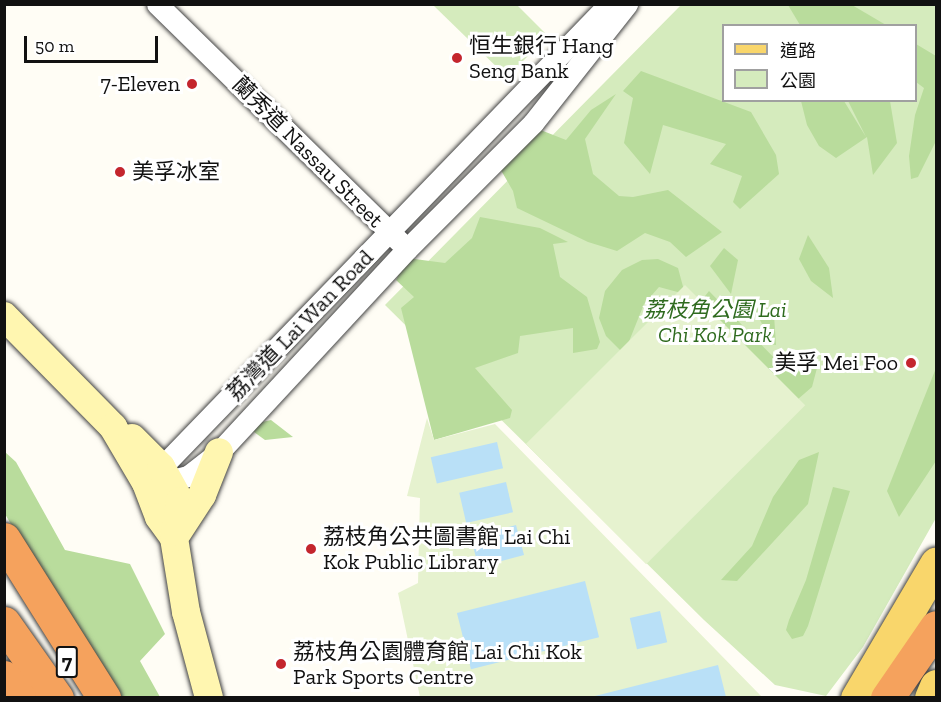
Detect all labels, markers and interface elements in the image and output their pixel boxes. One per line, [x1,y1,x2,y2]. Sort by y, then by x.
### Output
scale bar [27,24,160,62]
legend [722,24,917,102]
place label: 恒生銀行 Hang Seng Bank [469,32,614,84]
text: 50 m [35,35,74,57]
text: 道路 [780,40,816,62]
marker: 恒生銀行 Hang Seng Bank [450,51,464,65]
text: 公園 [780,70,816,92]
place label: 7-Eleven [101,71,180,97]
street label: 蘭秀道 Nassau Street [227,71,389,233]
marker: 7-Eleven [185,77,199,91]
place label: 美孚冰室 [132,159,220,185]
marker: 美孚冰室 [113,165,127,179]
street label: 荔灣道 Lai Wan Road [221,244,379,406]
park label: 荔枝角公園 Lai Chi Kok Park [643,296,787,348]
place label: 美孚 Mei Foo [774,350,898,376]
marker: 美孚 Mei Foo [902,354,920,372]
place label: 荔枝角公共圖書館 Lai Chi Kok Public Library [323,523,570,574]
marker: 荔枝角公共圖書館 Lai Chi Kok Public Library [304,542,318,556]
place label: 荔枝角公園體育館 Lai Chi Kok Park Sports Centre [293,638,582,690]
road number: 7 [55,644,79,680]
marker: 荔枝角公園體育館 Lai Chi Kok Park Sports Centre [274,657,288,671]

